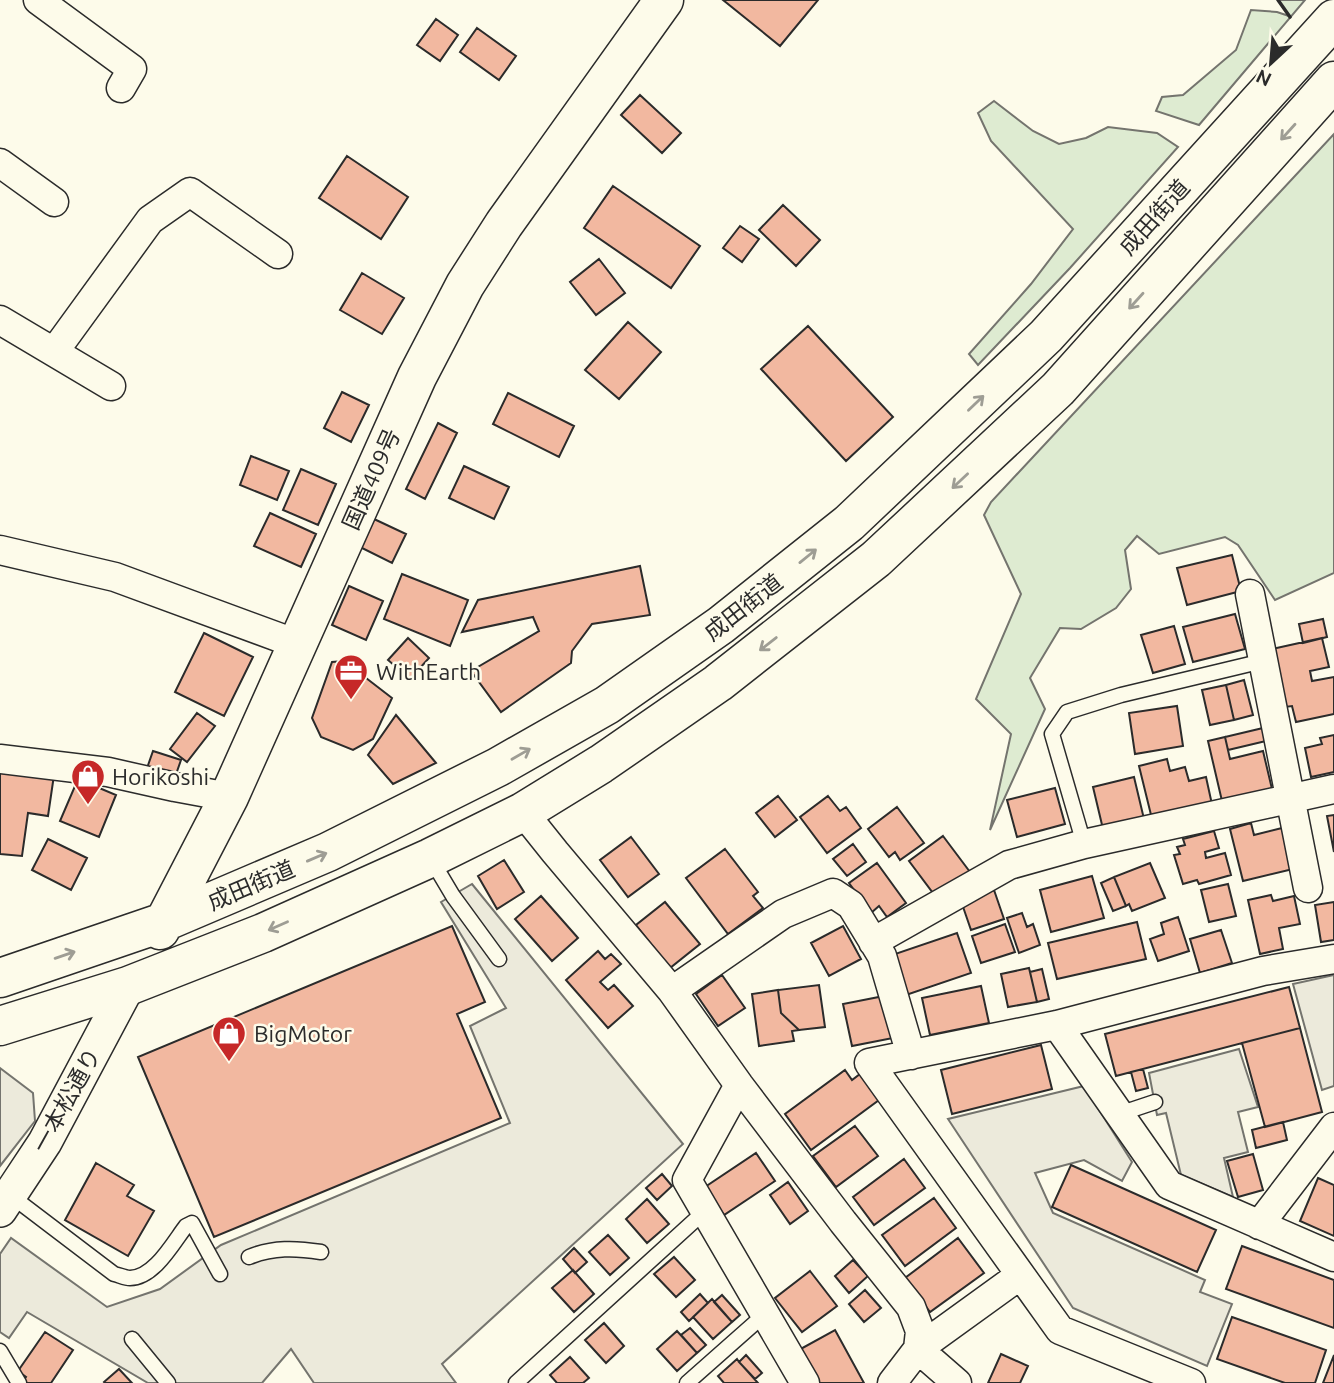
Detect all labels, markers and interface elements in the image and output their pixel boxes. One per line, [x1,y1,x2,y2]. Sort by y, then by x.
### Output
north arrow [1236,28,1306,98]
text: N [1252,65,1275,91]
one-way arrow [1280,123,1297,140]
street label: 成田街道 [1114,174,1194,260]
one-way arrow [1129,292,1145,310]
one-way arrow [967,394,984,411]
street label: 国道409号 [338,425,404,533]
one-way arrow [951,473,969,489]
one-way arrow [798,549,817,564]
street label: 成田街道 [699,569,787,645]
one-way arrow [760,637,778,652]
office icon: WithEarth [332,652,370,701]
place label: WithEarth [376,659,481,684]
one-way arrow [510,747,530,761]
shop icon: Horikoshi [69,757,107,806]
place label: Horikoshi [112,764,209,789]
one-way arrow [306,849,328,862]
street label: 成田街道 [204,856,298,914]
one-way arrow [268,920,290,933]
one-way arrow [53,948,75,960]
shop icon: BigMotor [210,1014,248,1063]
place label: BigMotor [254,1021,352,1046]
street label: 一本松通り [27,1044,105,1156]

